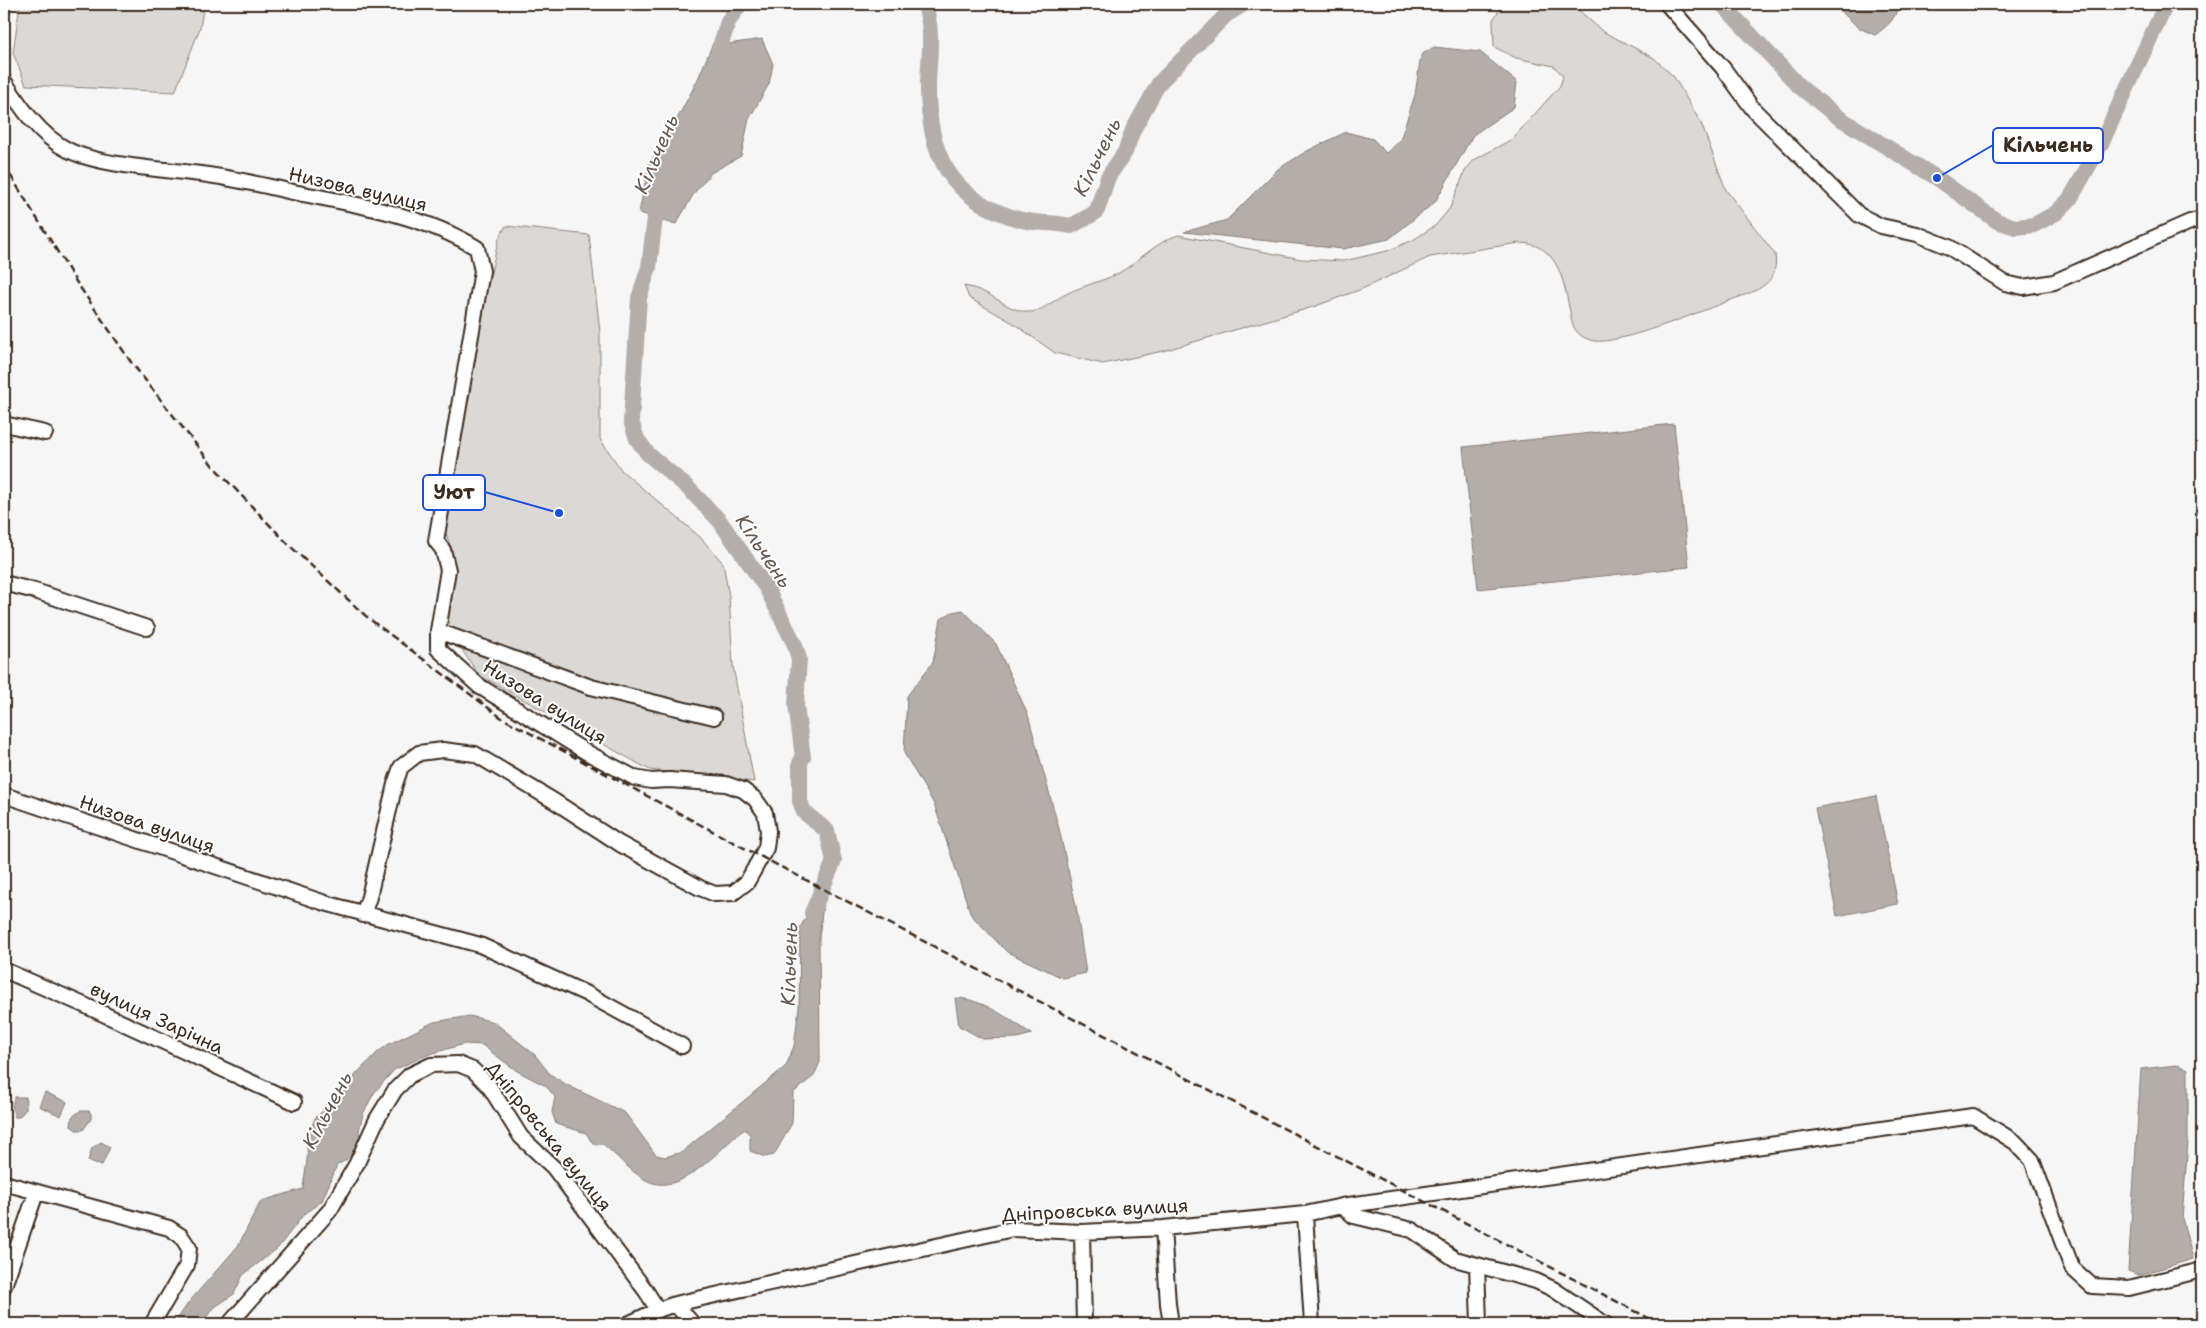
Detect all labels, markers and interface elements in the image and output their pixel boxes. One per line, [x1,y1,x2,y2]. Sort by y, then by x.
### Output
water label: Кільчень [628,110,684,198]
water label: Кільчень [1067,113,1127,201]
callout: Кільчень [1993,128,2103,163]
text: Кільчень [2003,132,2093,158]
street label: Низова вулиця [286,161,430,217]
callout: Уют [423,475,485,510]
text: Уют [433,479,475,505]
water label: Кільчень [730,509,798,593]
street label: Низова вулиця [478,654,612,750]
street label: Низова вулиця [76,789,218,859]
water label: Кільчень [775,921,803,1007]
street label: вулиця Зарічна [86,976,228,1060]
street label: Дніпровська вулиця [480,1056,618,1216]
water label: Кільчень [296,1067,358,1153]
street label: Дніпровська вулиця [1001,1193,1189,1227]

